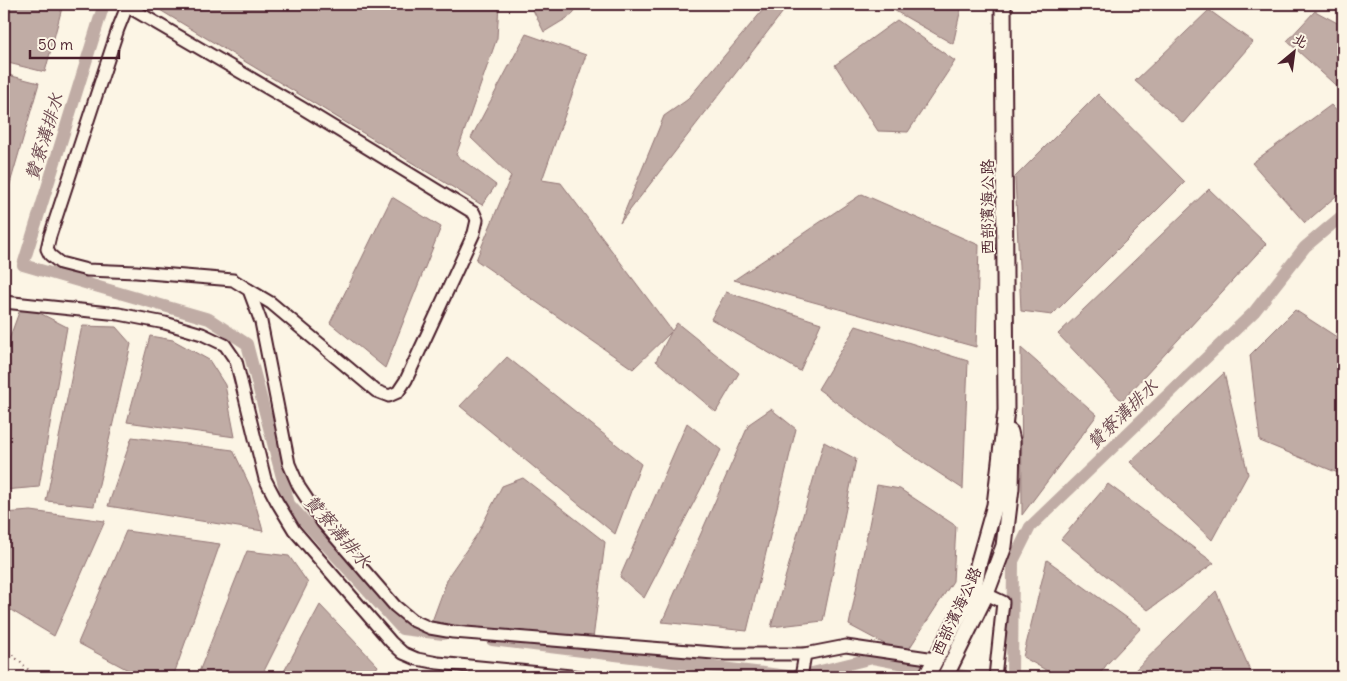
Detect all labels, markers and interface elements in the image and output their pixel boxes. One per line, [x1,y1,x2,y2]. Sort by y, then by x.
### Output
scale bar [30,28,119,60]
north arrow [1270,28,1320,78]
text: 北 [1290,29,1311,52]
text: 50 m [38,35,73,54]
water label: 贊寮溝排水 [20,90,68,183]
street label: 西部濱海公路 [977,159,997,255]
water label: 贊寮溝排水 [1082,374,1163,454]
water label: 贊寮溝排水 [300,489,377,573]
street label: 西部濱海公路 [927,563,985,659]

